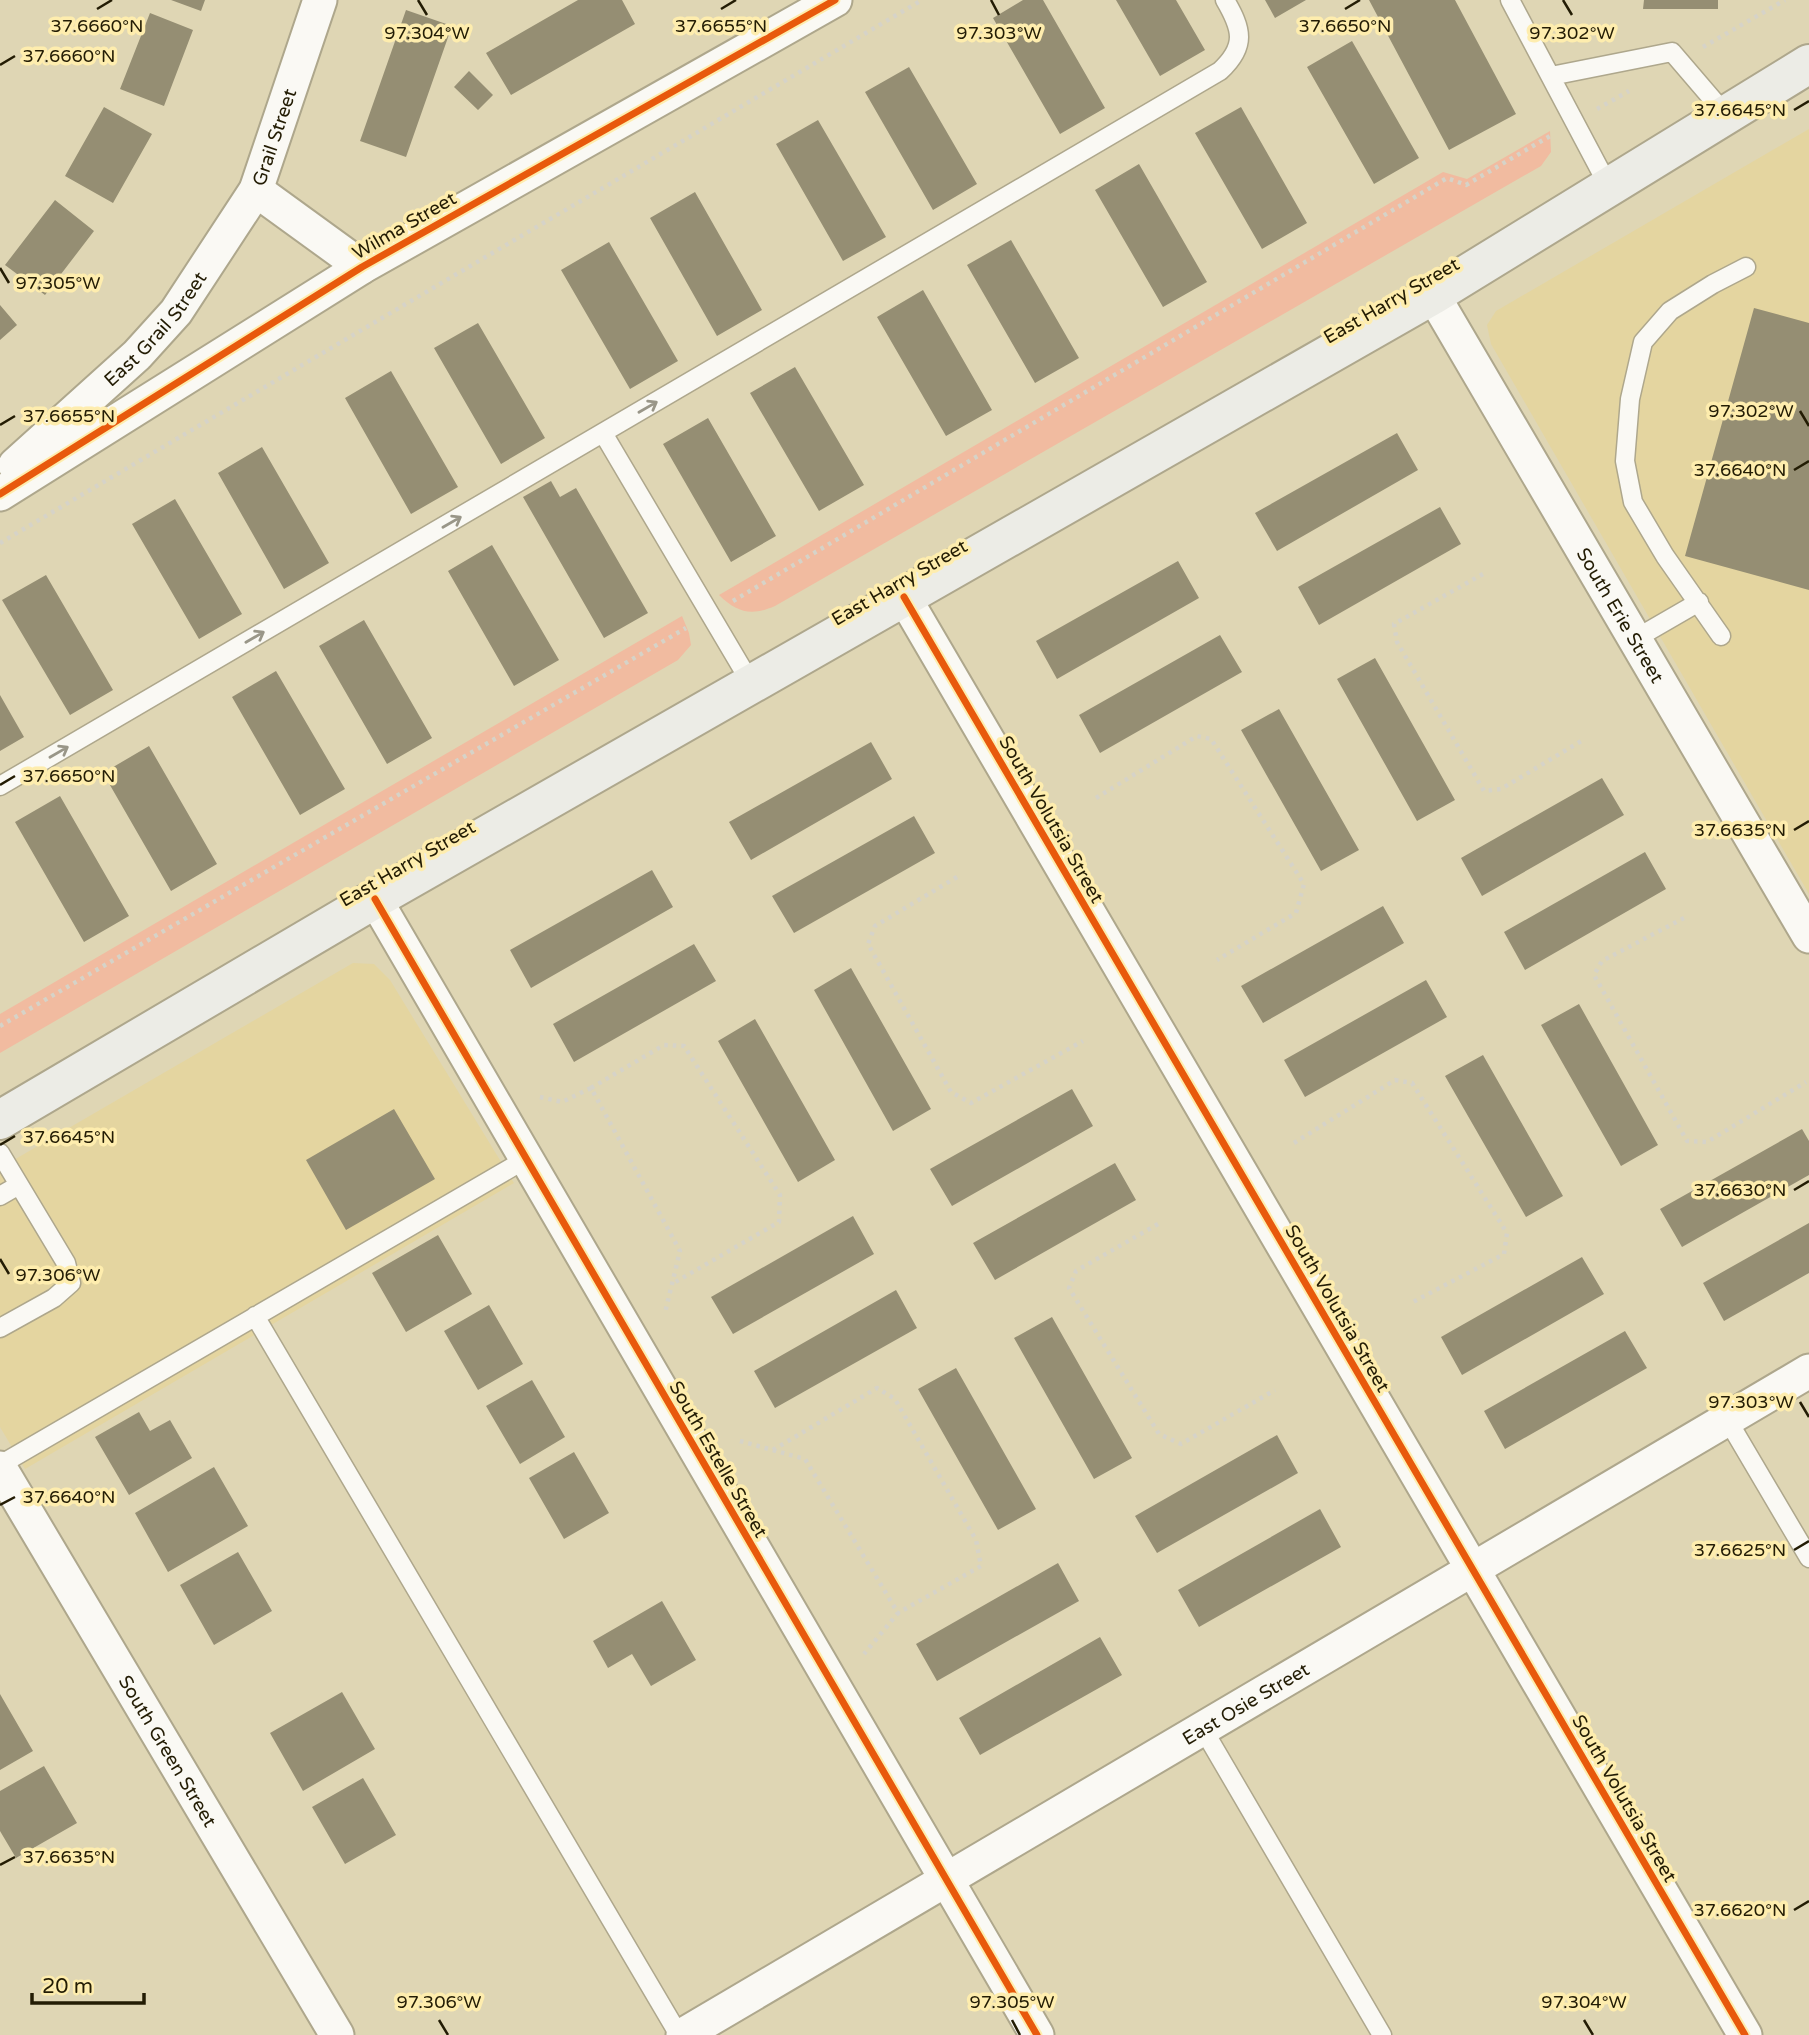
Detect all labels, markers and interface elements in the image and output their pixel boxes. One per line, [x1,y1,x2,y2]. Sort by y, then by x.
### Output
text: 37.6660°N [51,15,143,37]
text: 37.6655°N [675,15,767,37]
text: 37.6650°N [1299,15,1391,37]
text: 97.304°W [384,22,470,44]
text: 97.303°W [956,22,1042,44]
text: 97.302°W [1529,22,1615,44]
text: 37.6660°N [23,45,115,67]
street label: Grail Street [248,86,301,189]
text: 37.6645°N [1694,99,1786,121]
street label: Wilma Street [349,187,460,264]
street label: East Harry Street [1320,253,1463,349]
street label: East Grail Street [100,268,211,391]
text: 97.305°W [16,272,100,294]
one-way arrow [637,400,657,414]
text: 97.302°W [1708,400,1794,422]
text: 37.6655°N [23,405,115,427]
text: 37.6640°N [1694,459,1786,481]
one-way arrow [441,515,461,529]
street label: East Harry Street [828,535,971,631]
street label: South Erie Street [1572,544,1668,687]
one-way arrow [245,630,265,644]
street label: South Volutsia Street [994,732,1108,907]
one-way arrow [48,745,68,759]
text: 37.6650°N [23,765,115,787]
street label: East Harry Street [336,816,479,912]
text: 37.6635°N [1694,819,1786,841]
text: 37.6645°N [23,1126,115,1148]
text: 37.6630°N [1694,1179,1786,1201]
street label: South Volutsia Street [1280,1221,1394,1396]
text: 97.306°W [15,1264,101,1286]
street label: South Estelle Street [664,1377,772,1542]
text: 97.303°W [1708,1391,1794,1413]
text: 37.6640°N [23,1486,115,1508]
text: 37.6625°N [1694,1539,1786,1561]
street label: East Osie Street [1179,1658,1313,1750]
street label: South Green Street [114,1672,221,1831]
street label: South Volutsia Street [1567,1711,1681,1886]
text: 37.6635°N [23,1846,115,1868]
text: 37.6620°N [1694,1899,1786,1921]
scale bar [32,1962,144,2006]
text: 20 m [42,1974,93,1999]
text: 97.306°W [396,1991,482,2013]
text: 97.305°W [970,1991,1054,2013]
text: 97.304°W [1541,1991,1627,2013]

